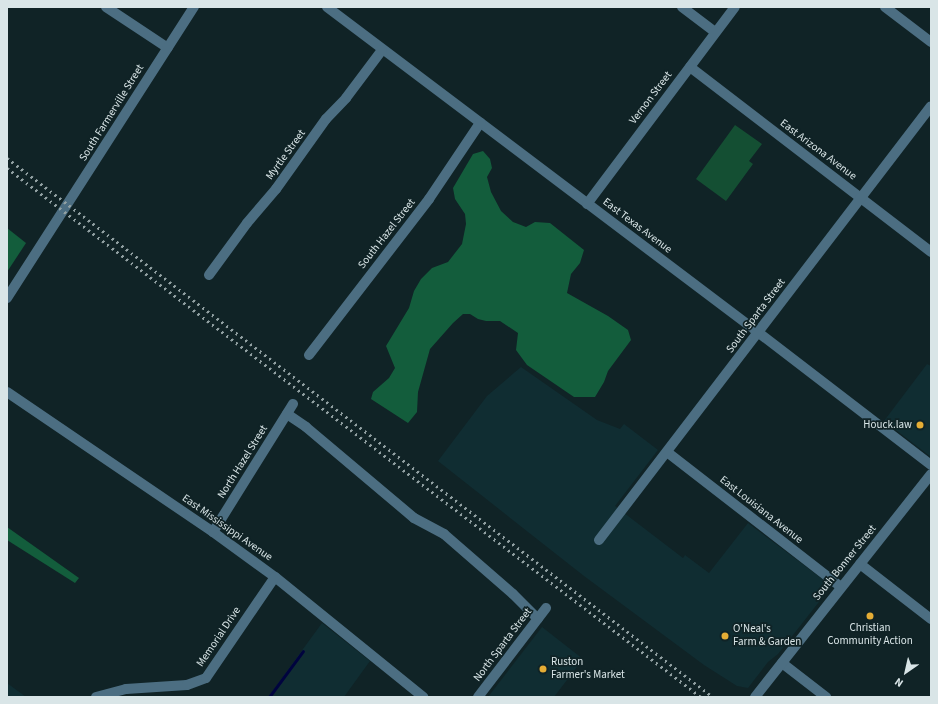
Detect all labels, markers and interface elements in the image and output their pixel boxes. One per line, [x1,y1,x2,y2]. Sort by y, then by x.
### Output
street label: South Farmerville Street [77,62,147,164]
street label: Vernon Street [627,69,675,127]
street label: East Arizona Avenue [777,117,859,183]
street label: Myrtle Street [263,127,309,183]
street label: South Hazel Street [356,196,418,272]
street label: East Texas Avenue [600,196,674,256]
street label: South Sparta Street [724,276,788,356]
place label: Houck.law [863,418,912,432]
marker: Houck.law [915,420,925,430]
street label: North Hazel Street [215,423,271,501]
street label: East Louisiana Avenue [717,473,805,547]
street label: East Mississippi Avenue [179,492,275,564]
street label: South Bonner Street [811,523,879,603]
street label: Memorial Drive [194,605,244,669]
street label: North Sparta Street [471,606,535,684]
marker: Christian Community Action [865,611,875,621]
place label: Christian Community Action [827,622,913,648]
place label: O'Neal's Farm & Garden [733,623,801,649]
marker: O'Neal's Farm & Garden [720,631,730,641]
north arrow [886,652,926,692]
place label: Ruston Farmer's Market [551,656,625,682]
marker: Ruston Farmer's Market [538,664,548,674]
text: N [892,674,906,691]

